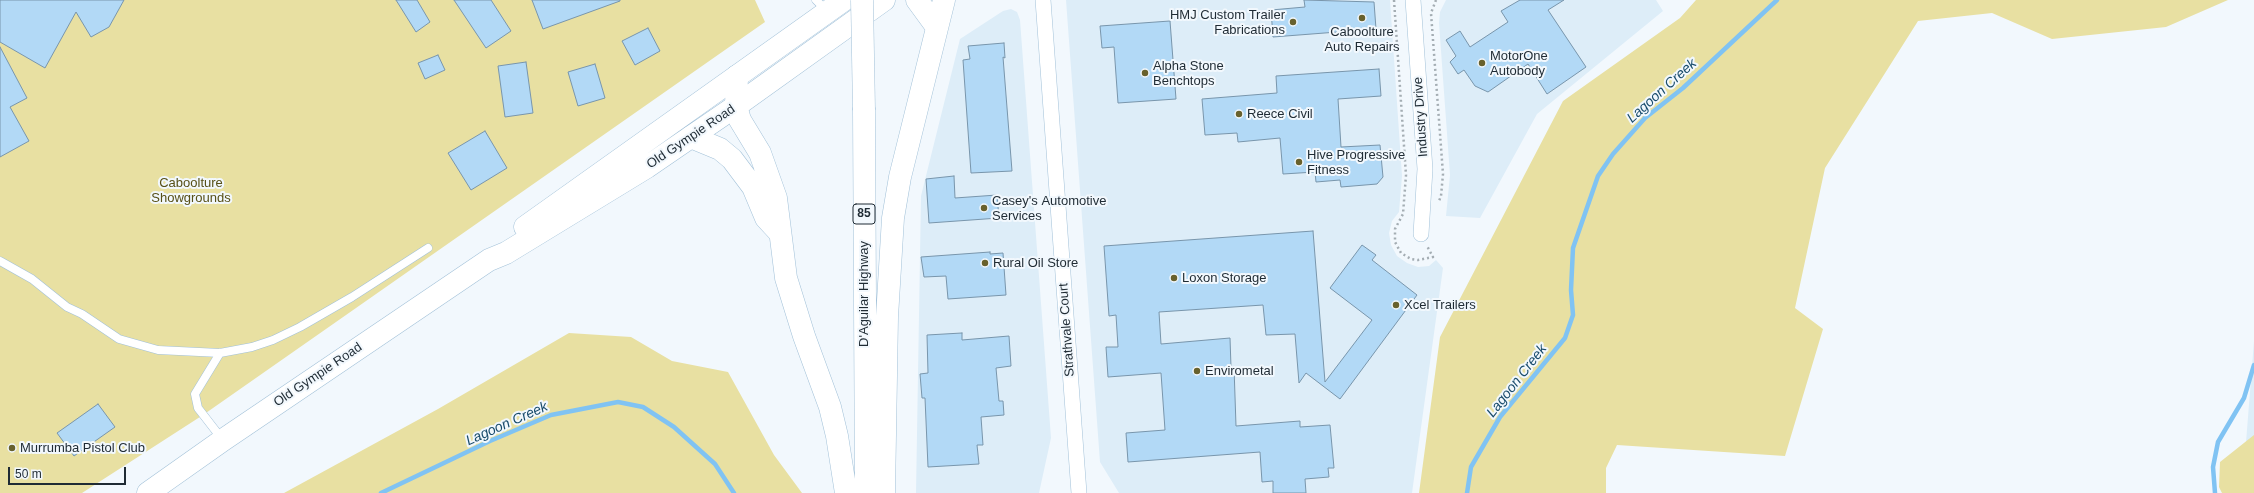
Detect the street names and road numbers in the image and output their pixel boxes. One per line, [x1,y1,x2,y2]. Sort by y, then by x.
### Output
street label: Industry Drive [1410,76,1432,158]
street label: Old Gympie Road [644,102,738,172]
road number: 85 [853,204,875,224]
street label: D'Aguilar Highway [856,241,872,347]
street label: Strathvale Court [1056,283,1078,377]
street label: Old Gympie Road [271,340,365,410]

